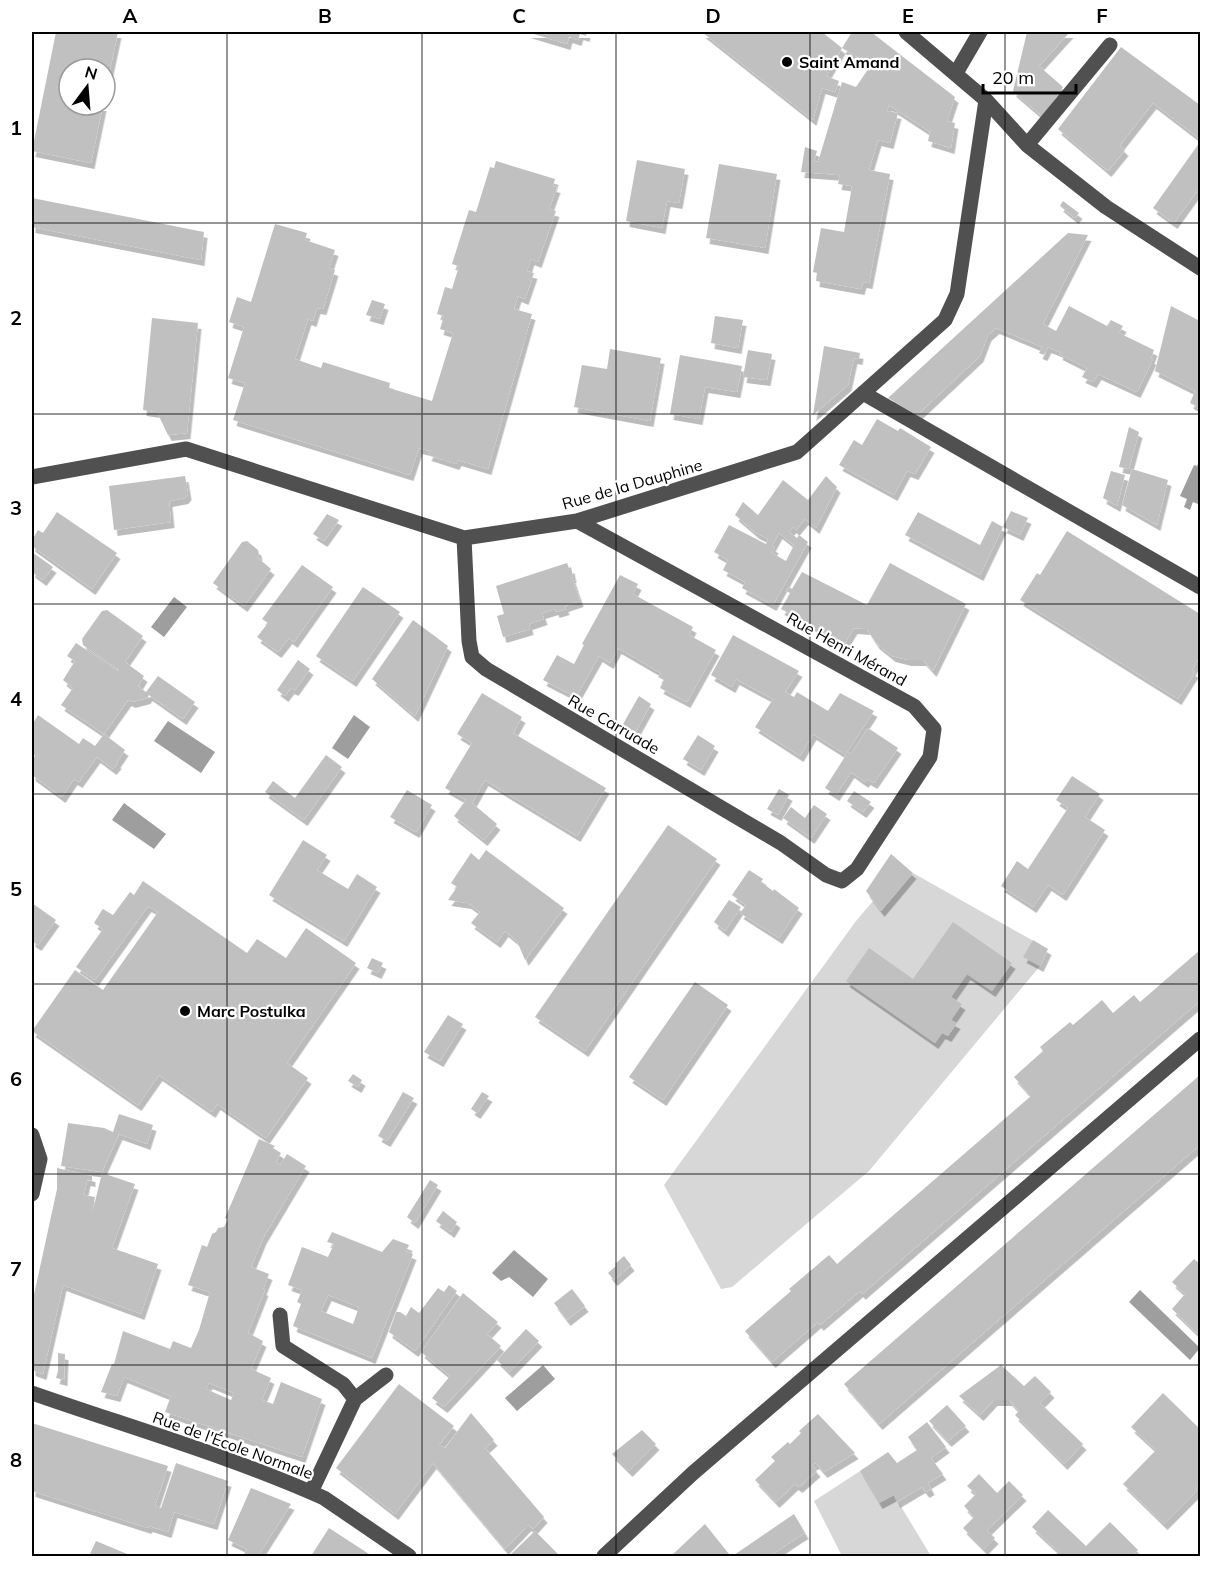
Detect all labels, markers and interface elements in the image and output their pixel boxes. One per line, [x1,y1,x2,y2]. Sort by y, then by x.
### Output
text: A [123,3,138,28]
text: B [318,3,332,28]
text: C [512,3,526,28]
text: D [705,3,721,28]
text: E [902,3,914,28]
text: F [1096,3,1108,28]
place label: Saint Amand [799,52,899,72]
marker: Saint Amand [780,55,794,69]
north arrow [57,57,117,117]
scale bar [983,57,1076,95]
text: N [83,61,100,84]
text: 20 m [992,66,1034,89]
text: 1 [10,115,22,140]
text: 2 [10,305,22,330]
street label: Rue de la Dauphine [560,454,704,514]
text: 3 [10,495,22,520]
street label: Rue Henri Mérand [784,608,910,690]
text: 4 [10,686,22,711]
street label: Rue Carruade [565,690,663,758]
text: 5 [10,876,22,901]
place label: Marc Postulka [197,1001,306,1021]
marker: Marc Postulka [178,1004,192,1018]
text: 6 [10,1066,22,1091]
text: 7 [10,1256,22,1281]
street label: Rue de l'École Normale [150,1407,316,1483]
text: 8 [10,1447,22,1472]

